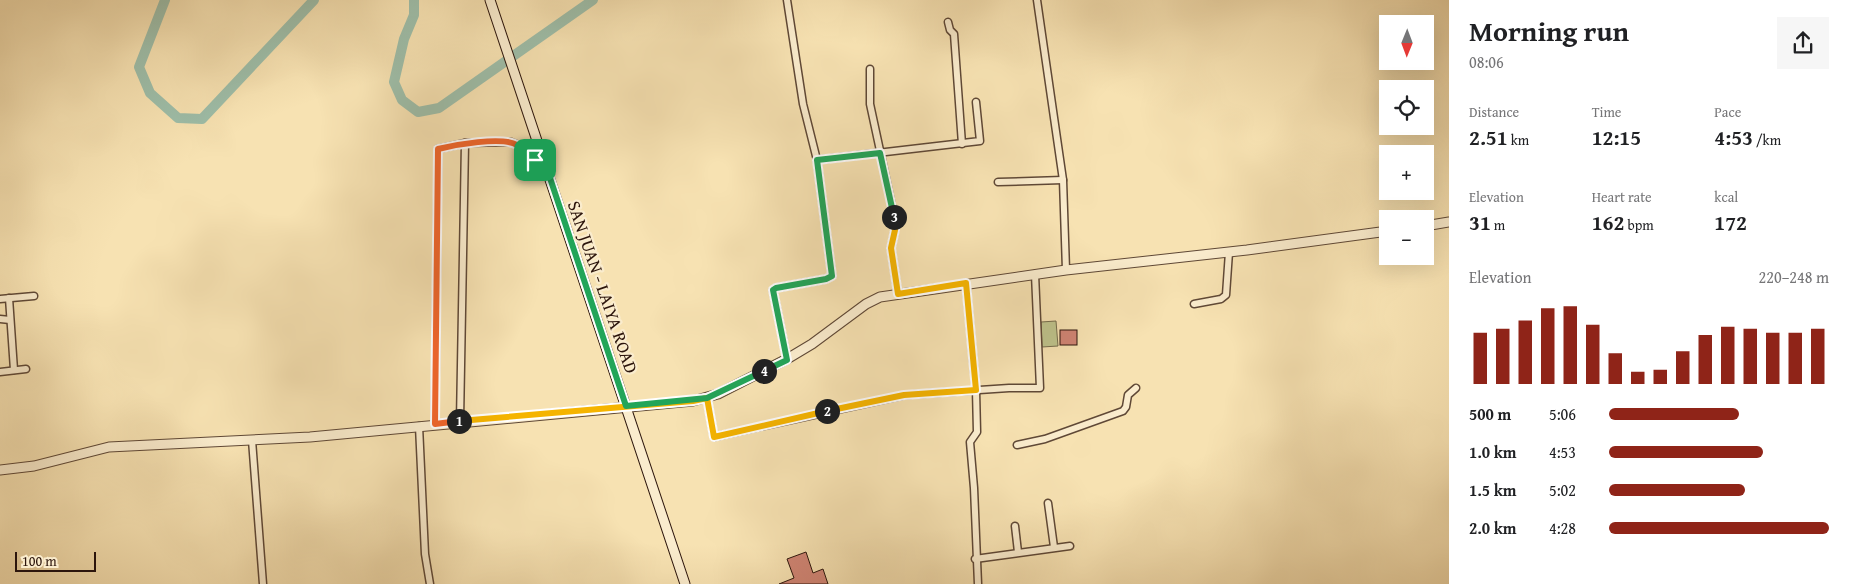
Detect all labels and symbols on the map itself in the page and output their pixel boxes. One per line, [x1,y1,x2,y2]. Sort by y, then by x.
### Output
north arrow [1379,15,1434,70]
pin [514,139,556,181]
street label: SAN JUAN - LAIYA ROAD [561,197,645,377]
pin: 3 [882,204,906,230]
pin: 4 [752,358,776,384]
pin: 2 [814,398,840,424]
pin: 1 [446,408,472,434]
scale bar [15,549,96,572]

